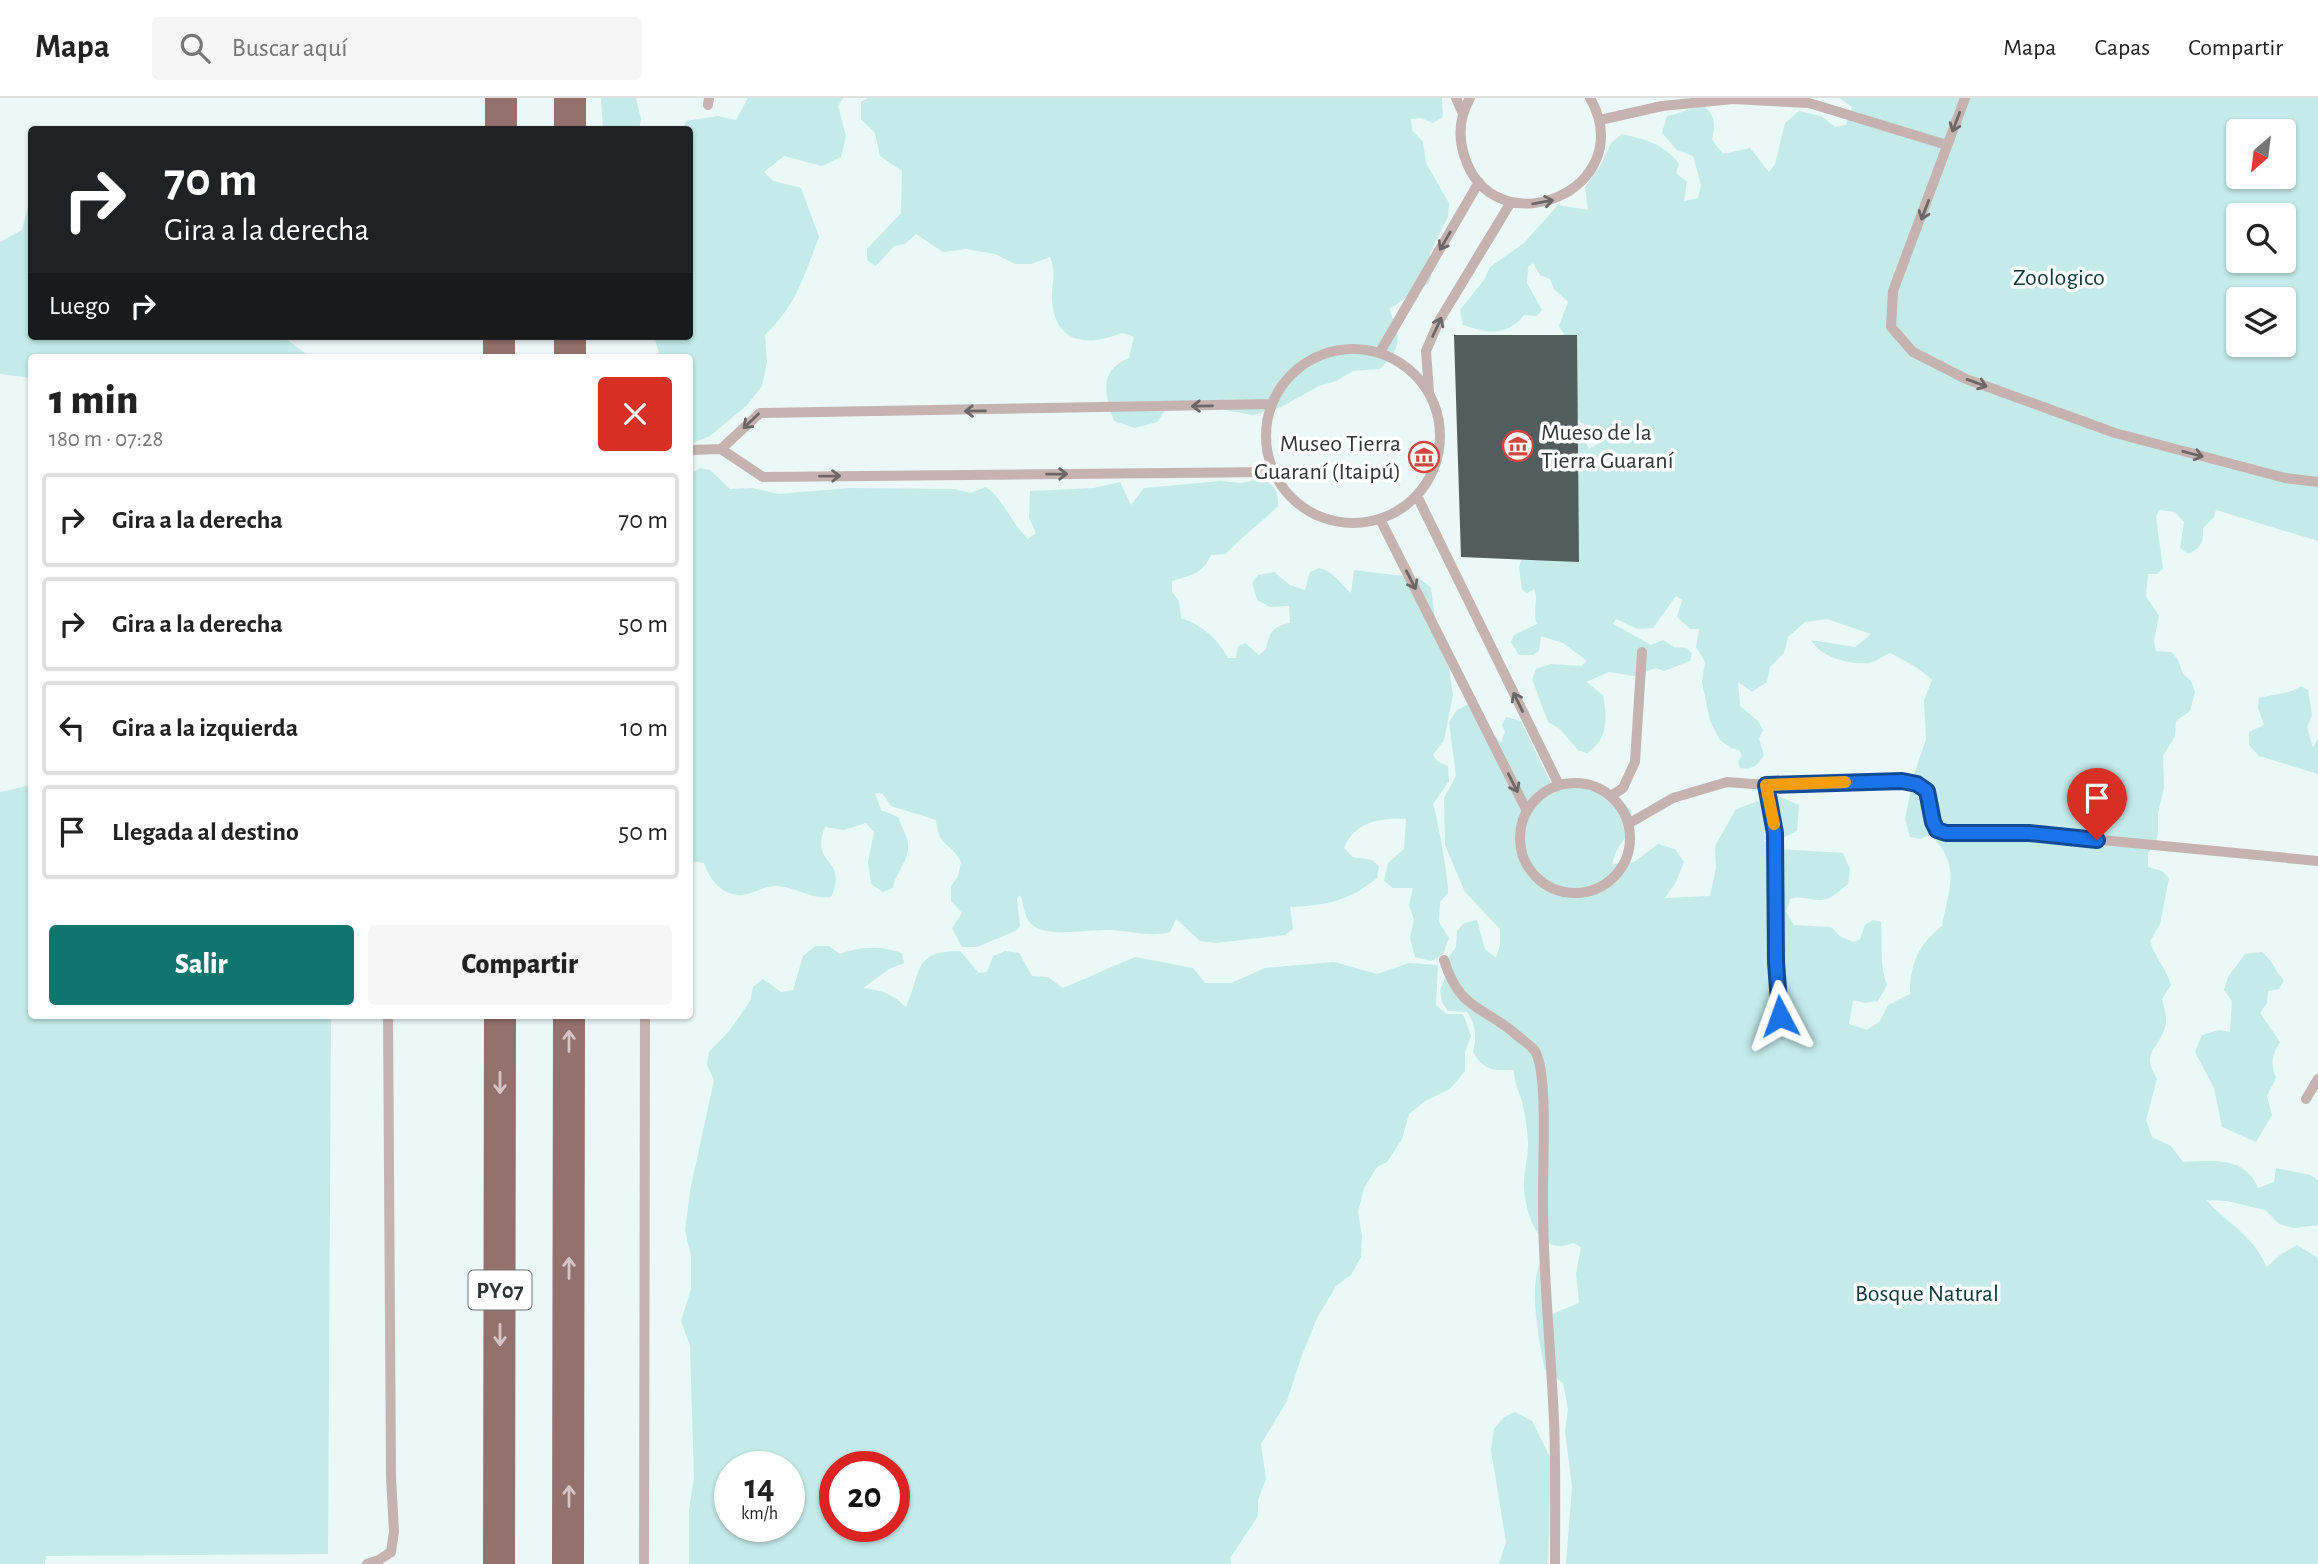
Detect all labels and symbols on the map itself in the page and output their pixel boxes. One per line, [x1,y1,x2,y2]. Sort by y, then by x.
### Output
one-way arrow [1949,110,1961,132]
north arrow [2226,119,2296,189]
one-way arrow [1531,195,1554,208]
one-way arrow [1918,198,1930,220]
one-way arrow [1437,230,1451,250]
park label: Zoologico [2013,266,2105,290]
one-way arrow [1431,317,1444,338]
one-way arrow [1965,378,1987,390]
one-way arrow [1191,399,1214,413]
one-way arrow [964,404,987,418]
one-way arrow [743,413,760,430]
place label: Mueso de la Tierra Guaraní [1541,421,1674,473]
museum icon: Mueso de la Tierra Guaraní [1501,429,1535,463]
place label: Museo Tierra Guaraní (Itaipú) [1254,432,1401,484]
museum icon: Museo Tierra Guaraní (Itaipú) [1407,440,1441,474]
one-way arrow [2182,448,2204,461]
one-way arrow [1045,467,1068,481]
one-way arrow [818,470,841,483]
one-way arrow [1405,569,1419,590]
one-way arrow [1511,692,1525,713]
pin [2067,768,2127,840]
one-way arrow [1507,772,1521,793]
position arrow [1743,979,1817,1053]
one-way arrow [562,1030,576,1053]
one-way arrow [493,1071,507,1094]
one-way arrow [562,1257,576,1280]
road number: PY07 [468,1270,532,1310]
park label: Bosque Natural [1855,1282,1999,1306]
one-way arrow [493,1323,507,1346]
speed limit sign: 20 [819,1451,910,1542]
one-way arrow [562,1485,576,1508]

